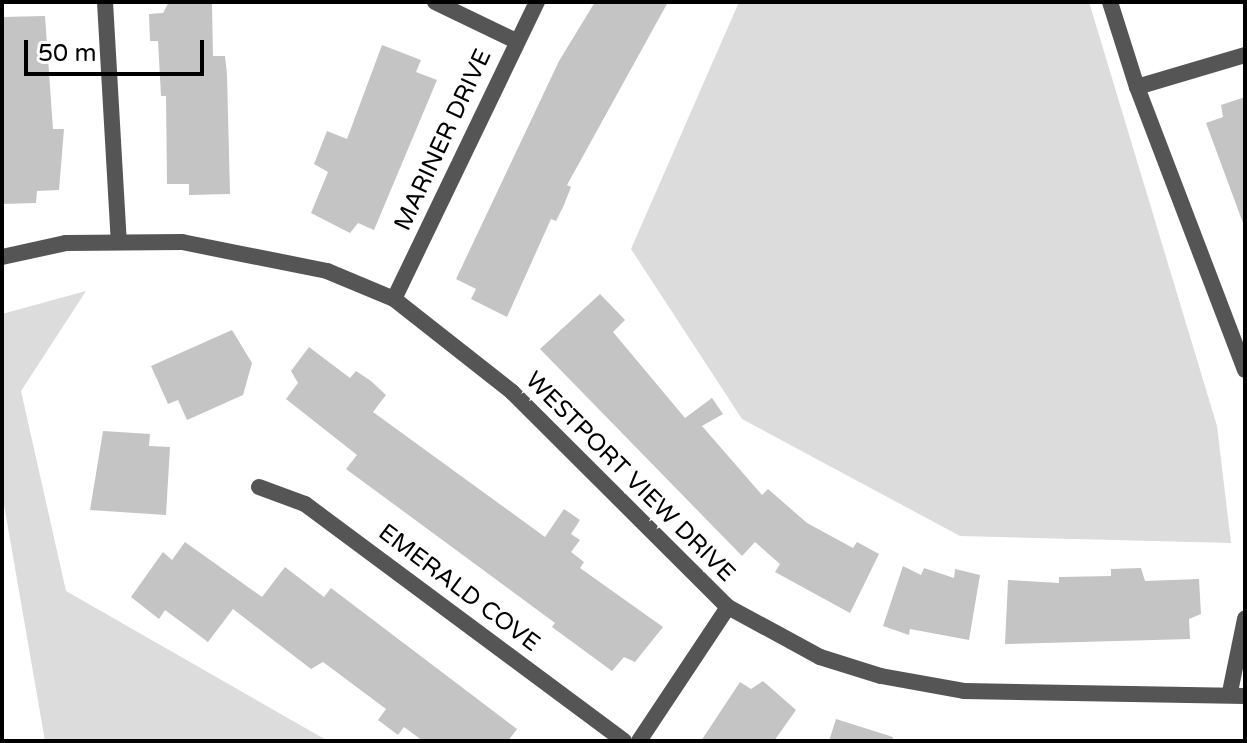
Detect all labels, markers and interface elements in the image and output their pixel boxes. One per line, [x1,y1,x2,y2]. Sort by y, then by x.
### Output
scale bar [28,24,208,74]
text: 50 m [38,39,96,68]
street label: MARINER DRIVE [388,45,498,235]
street label: WESTPORT VIEW DRIVE [519,366,741,588]
street label: EMERALD COVE [373,518,545,658]

